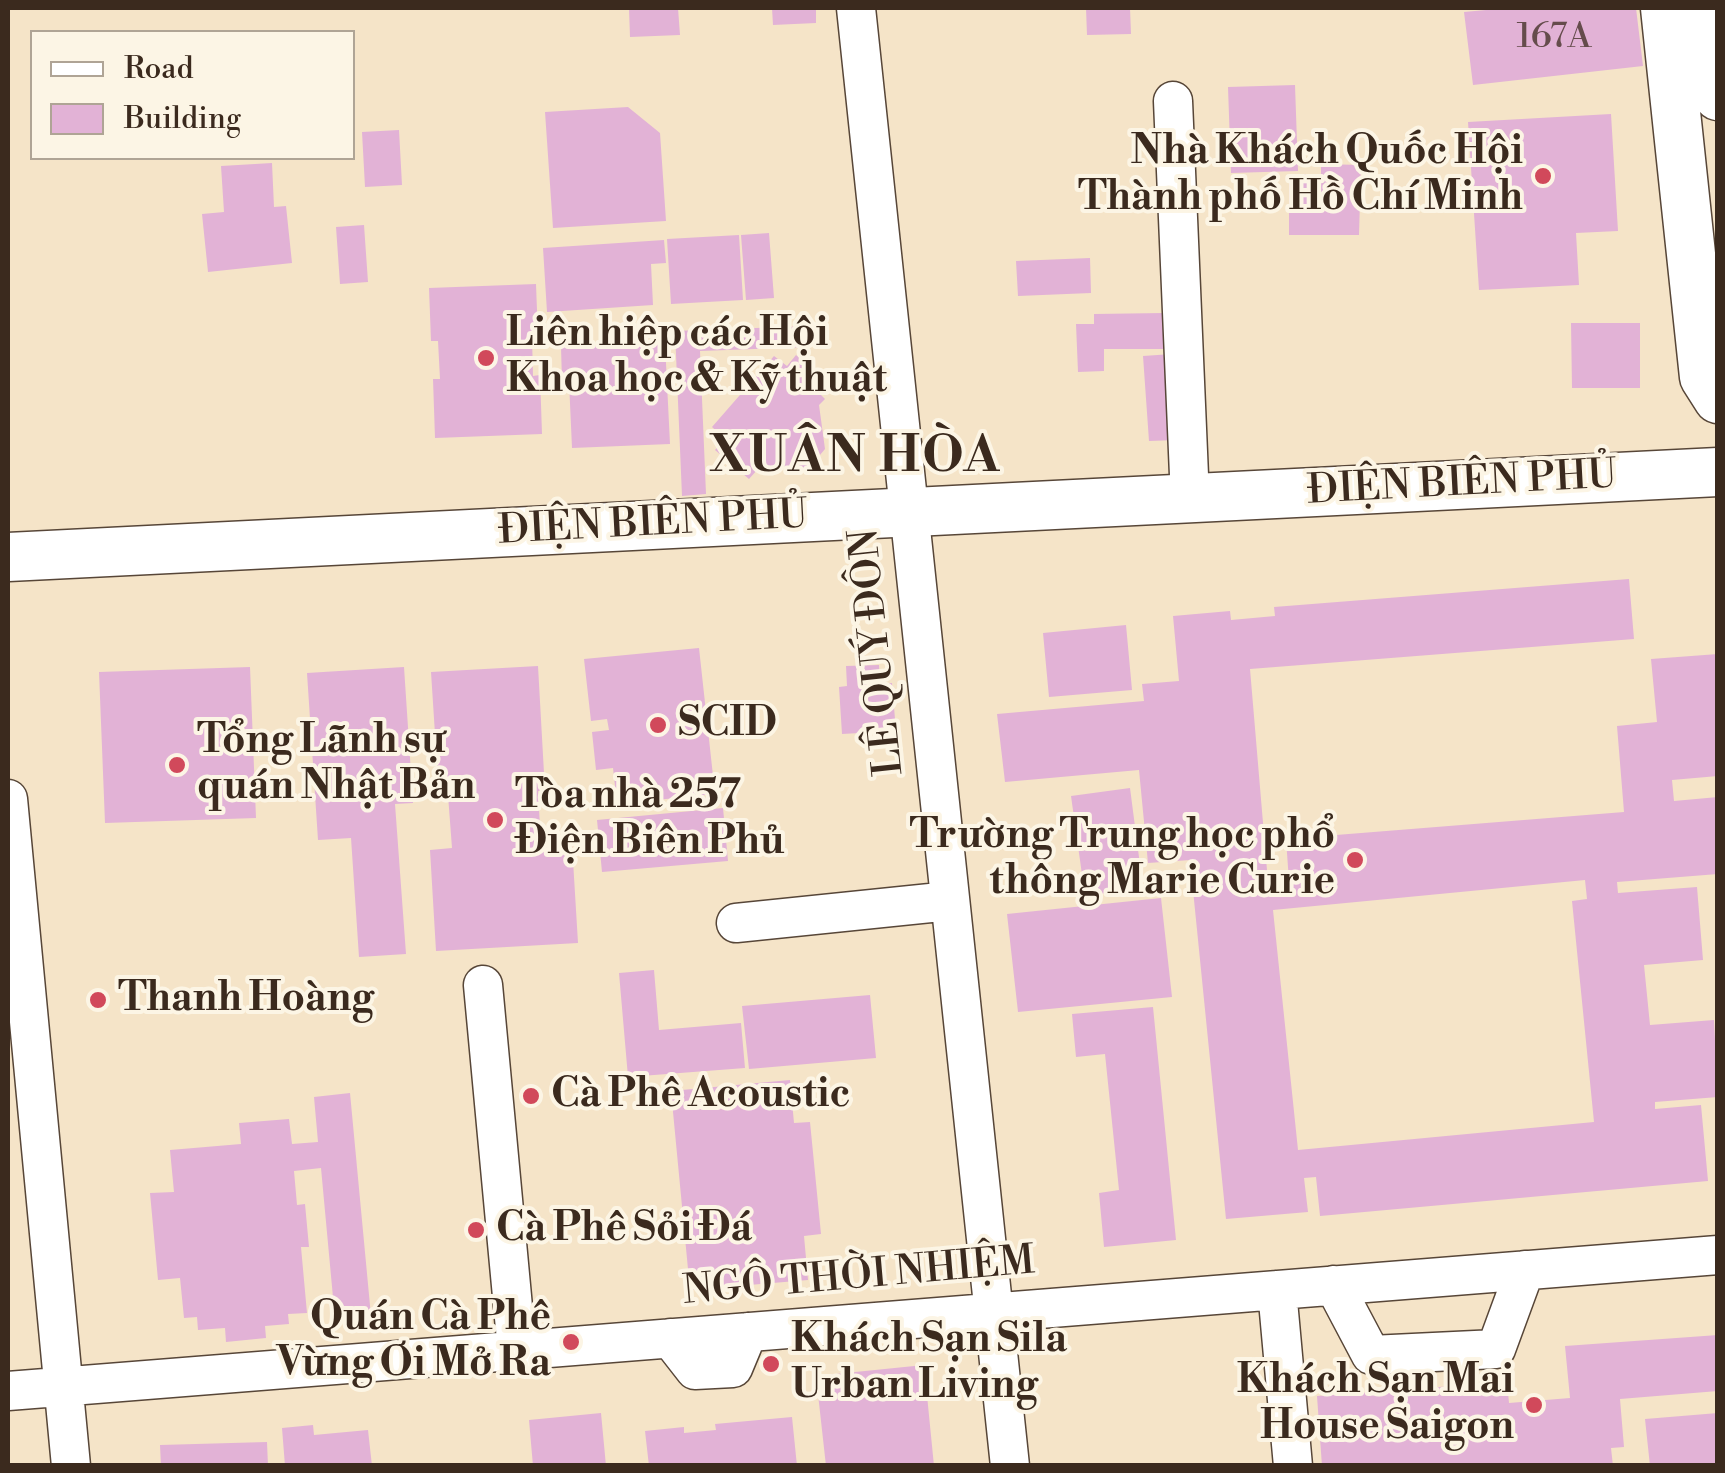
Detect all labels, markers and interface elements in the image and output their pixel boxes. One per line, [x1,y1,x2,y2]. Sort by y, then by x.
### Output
house number: 167A [1517,18,1591,60]
legend [30,30,355,160]
text: Road [124,50,194,88]
text: Building [124,100,241,138]
place label: Nhà Khách Quốc Hội Thành phố Hồ Chí Minh [1078,129,1523,223]
marker: Nhà Khách Quốc Hội Thành phố Hồ Chí Minh [1532,165,1554,187]
place label: Liên hiệp các Hội Khoa học & Kỹ thuật [506,311,887,405]
marker: Liên hiệp các Hội Khoa học & Kỹ thuật [475,347,497,369]
district label: XUÂN HÒA [710,429,1002,489]
street label: ĐIỆN BIÊN PHỦ [1306,453,1618,517]
street label: ĐIỆN BIÊN PHỦ [497,493,809,557]
street label: LÊ QUÝ ĐÔN [842,526,916,778]
place label: SCID [678,701,777,749]
marker: SCID [647,714,669,736]
place label: Tổng Lãnh sự quán Nhật Bản [197,718,475,812]
marker: Tổng Lãnh sự quán Nhật Bản [166,754,188,776]
place label: Tòa nhà 257 Điện Biên Phủ [515,773,785,867]
marker: Tòa nhà 257 Điện Biên Phủ [484,809,506,831]
place label: Trường Trung học phổ thông Marie Curie [910,813,1335,907]
marker: Trường Trung học phổ thông Marie Curie [1344,849,1366,871]
place label: Thanh Hoàng [118,976,374,1024]
marker: Thanh Hoàng [87,989,109,1011]
place label: Cà Phê Acoustic [551,1072,850,1120]
marker: Cà Phê Acoustic [520,1085,542,1107]
place label: Cà Phê Sỏi Đá [496,1206,752,1254]
marker: Cà Phê Sỏi Đá [465,1219,487,1241]
street label: NGÔ THỜI NHIỆM [681,1239,1037,1317]
place label: Quán Cà Phê Vừng Ơi Mở Ra [277,1295,551,1389]
place label: Khách Sạn Sila Urban Living [791,1317,1067,1411]
marker: Quán Cà Phê Vừng Ơi Mở Ra [560,1331,582,1353]
marker: Khách Sạn Sila Urban Living [760,1353,782,1375]
place label: Khách Sạn Mai House Saigon [1237,1358,1514,1452]
marker: Khách Sạn Mai House Saigon [1523,1394,1545,1416]

